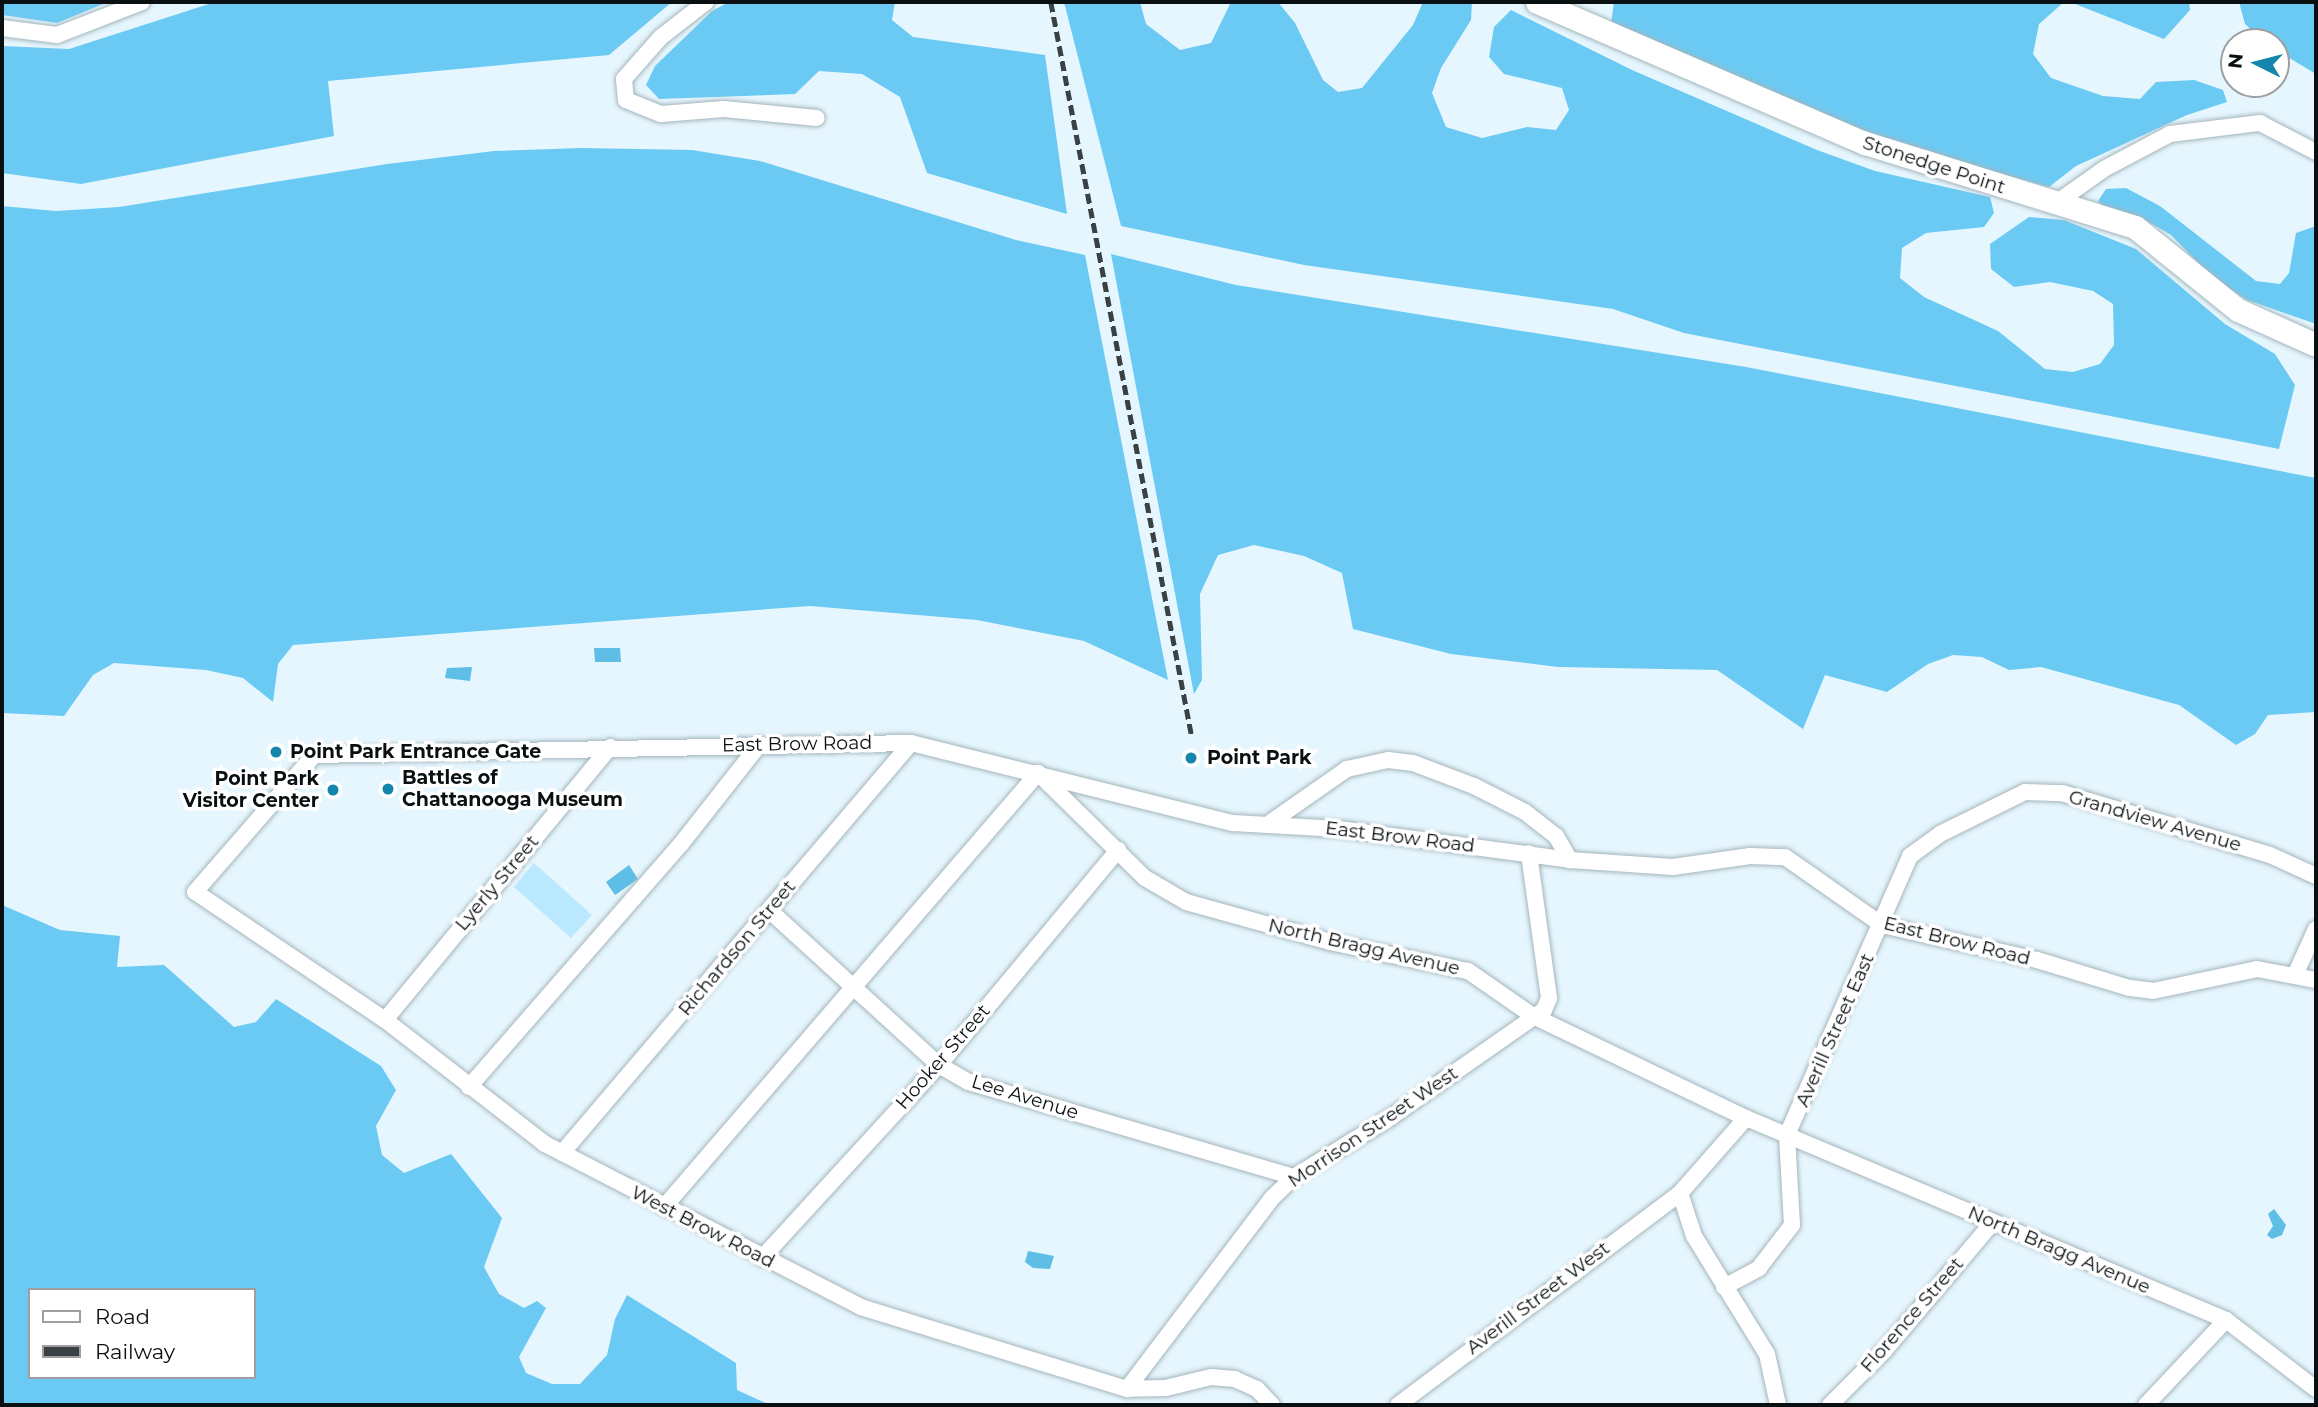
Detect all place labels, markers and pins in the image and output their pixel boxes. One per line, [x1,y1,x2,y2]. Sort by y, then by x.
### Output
place label: Point Park Entrance Gate [290,741,541,763]
marker: Point Park Entrance Gate [268,744,284,760]
place label: Point Park [1207,747,1312,769]
marker: Point Park [1181,748,1201,768]
place label: Battles of Chattanooga Museum [402,767,623,811]
place label: Point Park Visitor Center [183,768,319,812]
marker: Battles of Chattanooga Museum [380,781,396,797]
marker: Point Park Visitor Center [325,782,341,798]

